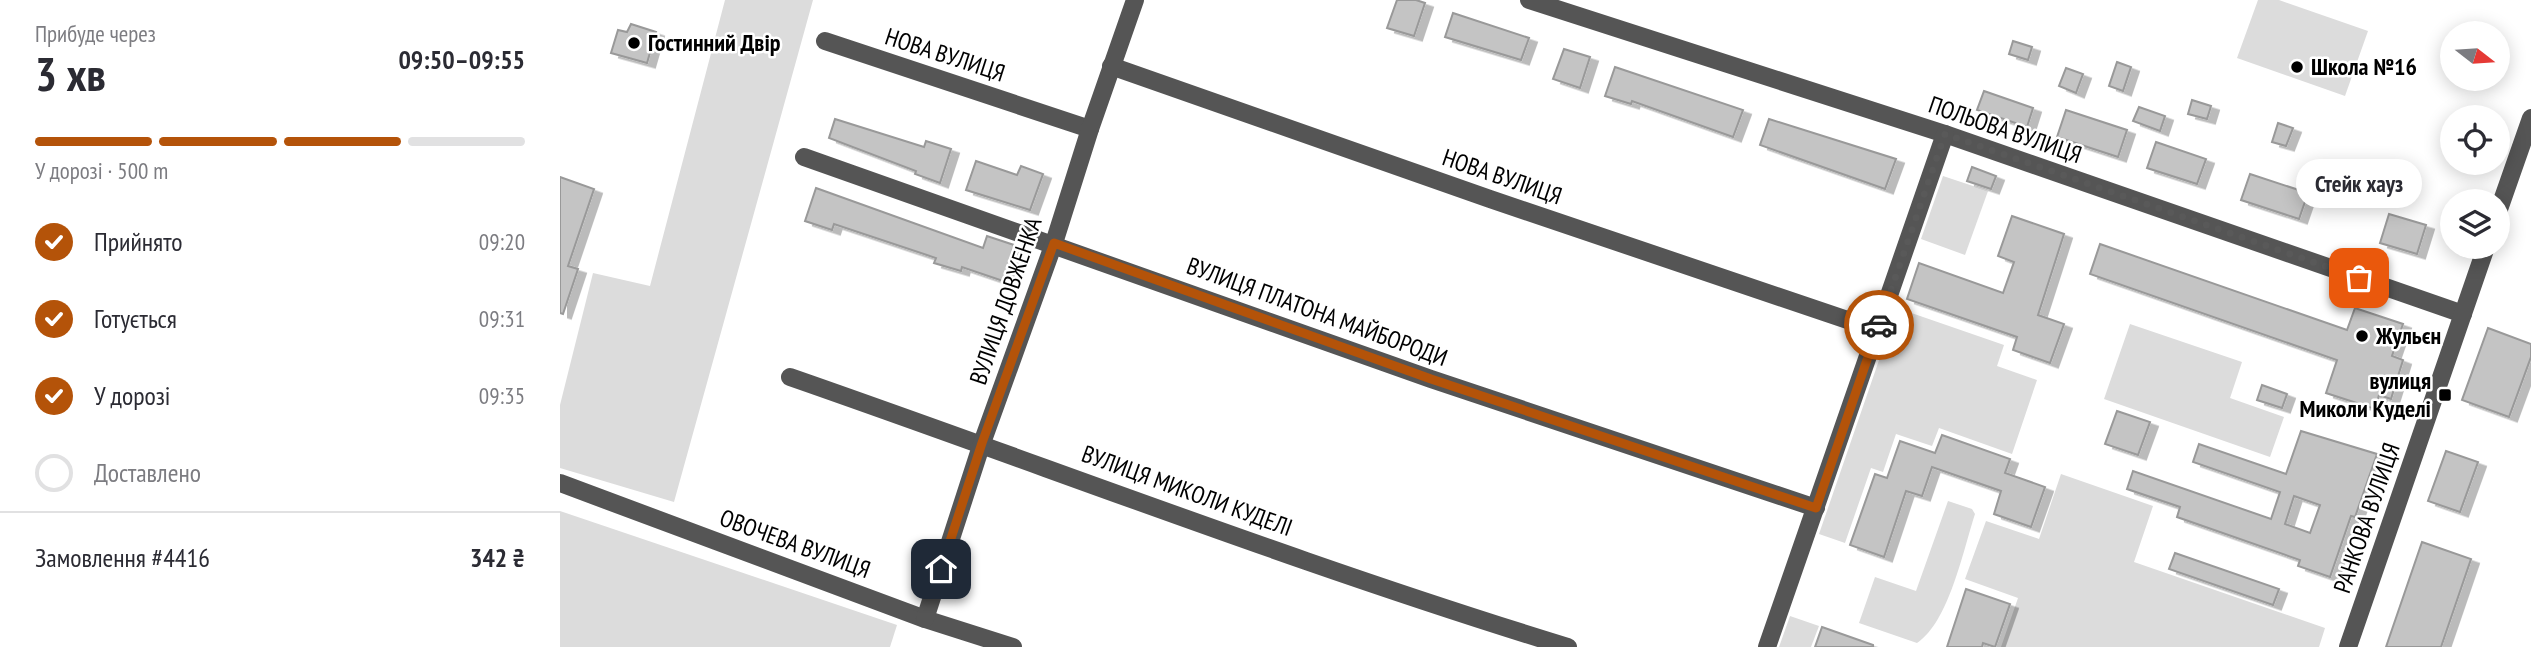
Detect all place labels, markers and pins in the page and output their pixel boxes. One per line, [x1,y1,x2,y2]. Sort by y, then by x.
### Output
place label: Гостинний Двір [648,27,781,58]
marker: Гостинний Двір [626,35,642,51]
place label: Школа №16 [2311,51,2417,82]
marker: Школа №16 [2289,59,2305,75]
callout: Стейк хауз [2296,159,2422,208]
pin [2329,248,2389,308]
place label: Жульєн [2375,320,2441,351]
marker: Жульєн [2354,328,2370,344]
place label: вулиця Миколи Куделі [2300,365,2431,424]
marker: вулиця Миколи Куделі [2437,387,2453,403]
pin [911,539,971,599]

